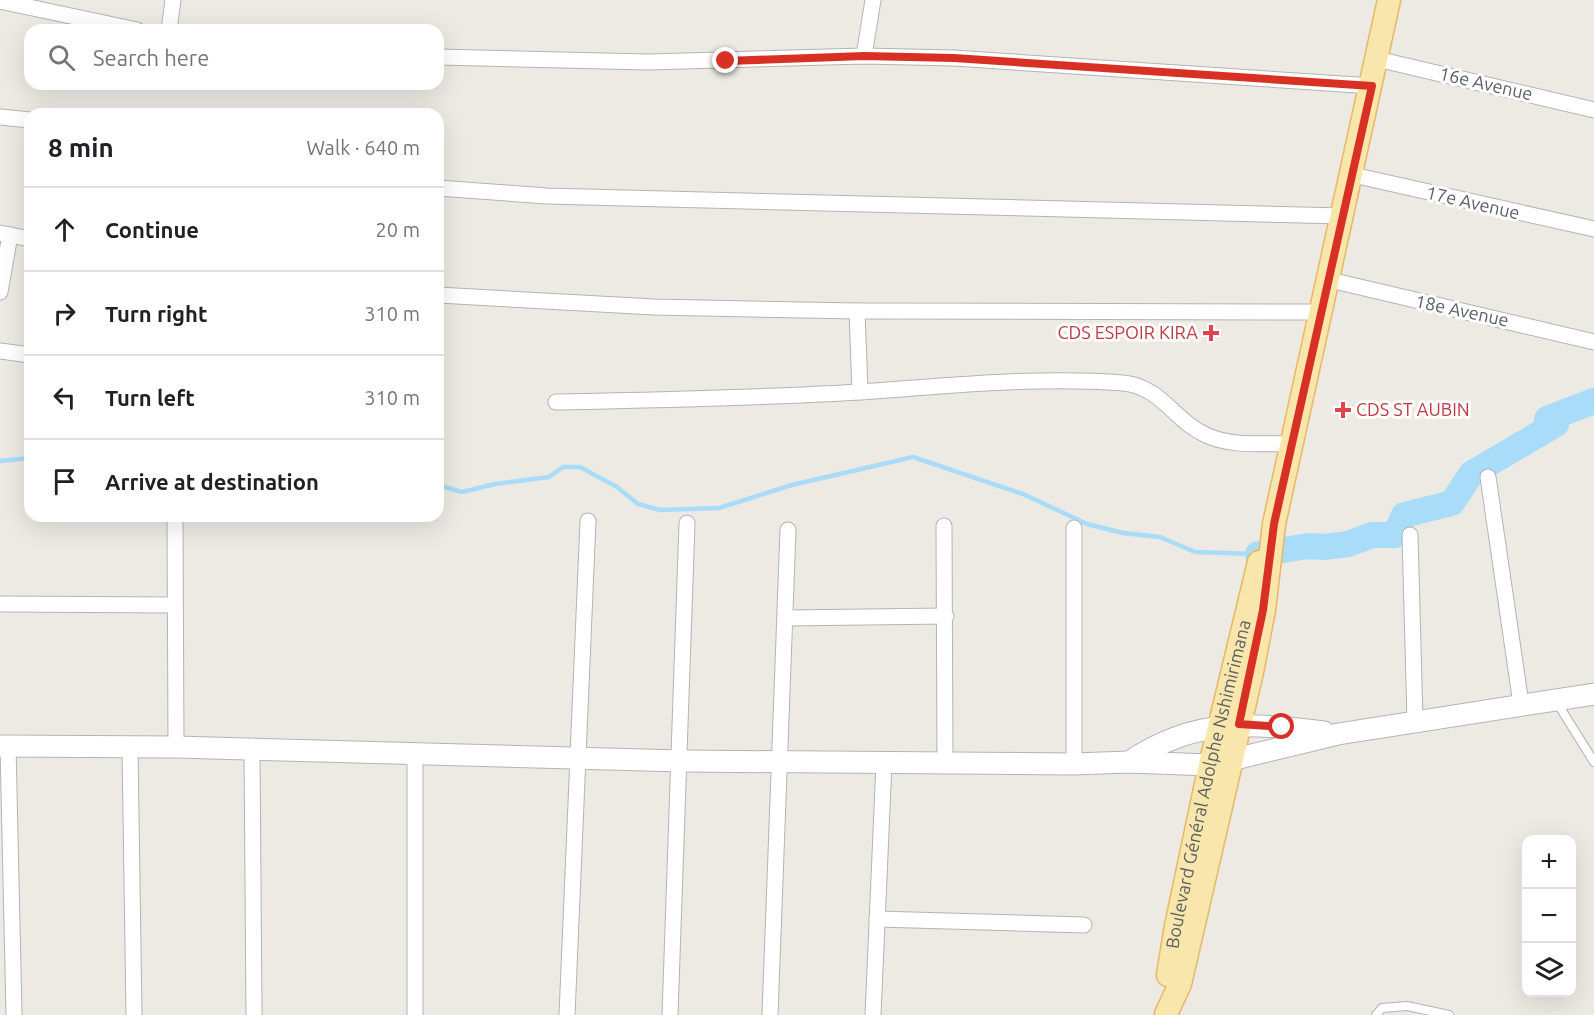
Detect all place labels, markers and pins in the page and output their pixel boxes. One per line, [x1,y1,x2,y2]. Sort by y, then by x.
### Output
place label: CDS ESPOIR KIRA [1057,322,1198,342]
marker: CDS ESPOIR KIRA [1202,324,1220,342]
place label: CDS ST AUBIN [1356,399,1470,419]
marker: CDS ST AUBIN [1334,401,1352,419]

